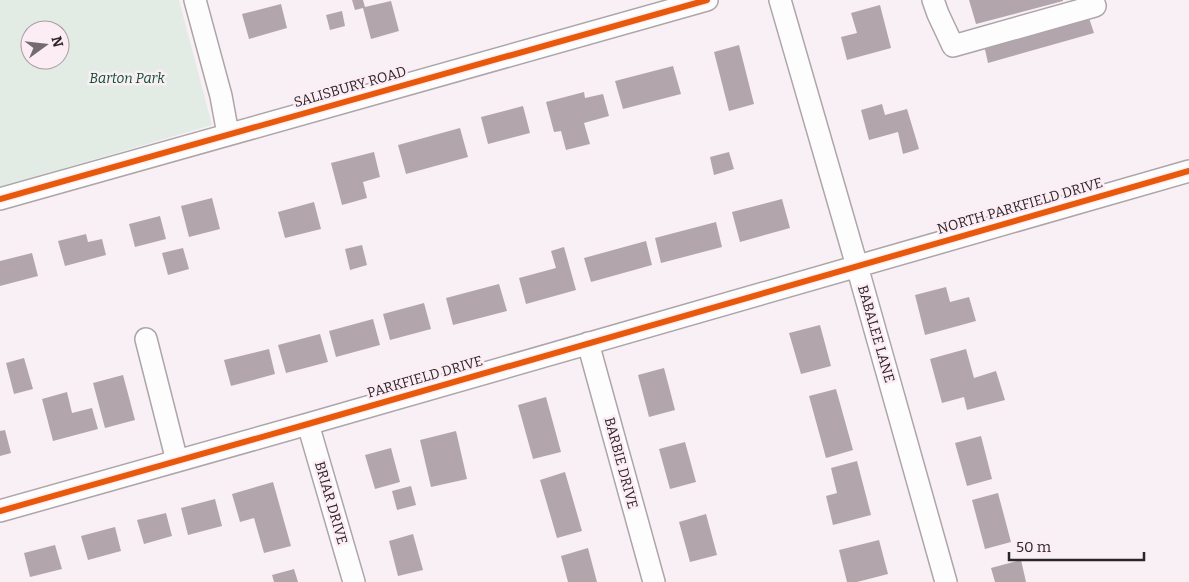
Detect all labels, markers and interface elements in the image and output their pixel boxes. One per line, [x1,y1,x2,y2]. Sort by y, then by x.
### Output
north arrow [20,20,70,70]
text: N [47,34,67,49]
street label: SALISBURY ROAD [292,63,408,111]
park label: Barton Park [89,70,165,87]
street label: NORTH PARKFIELD DRIVE [935,174,1105,238]
street label: BABALEE LANE [854,283,898,385]
street label: PARKFIELD DRIVE [365,352,485,402]
street label: BARBIE DRIVE [601,415,641,511]
street label: BRIAR DRIVE [311,459,351,547]
scale bar [1009,530,1144,562]
text: 50 m [1016,538,1052,556]

